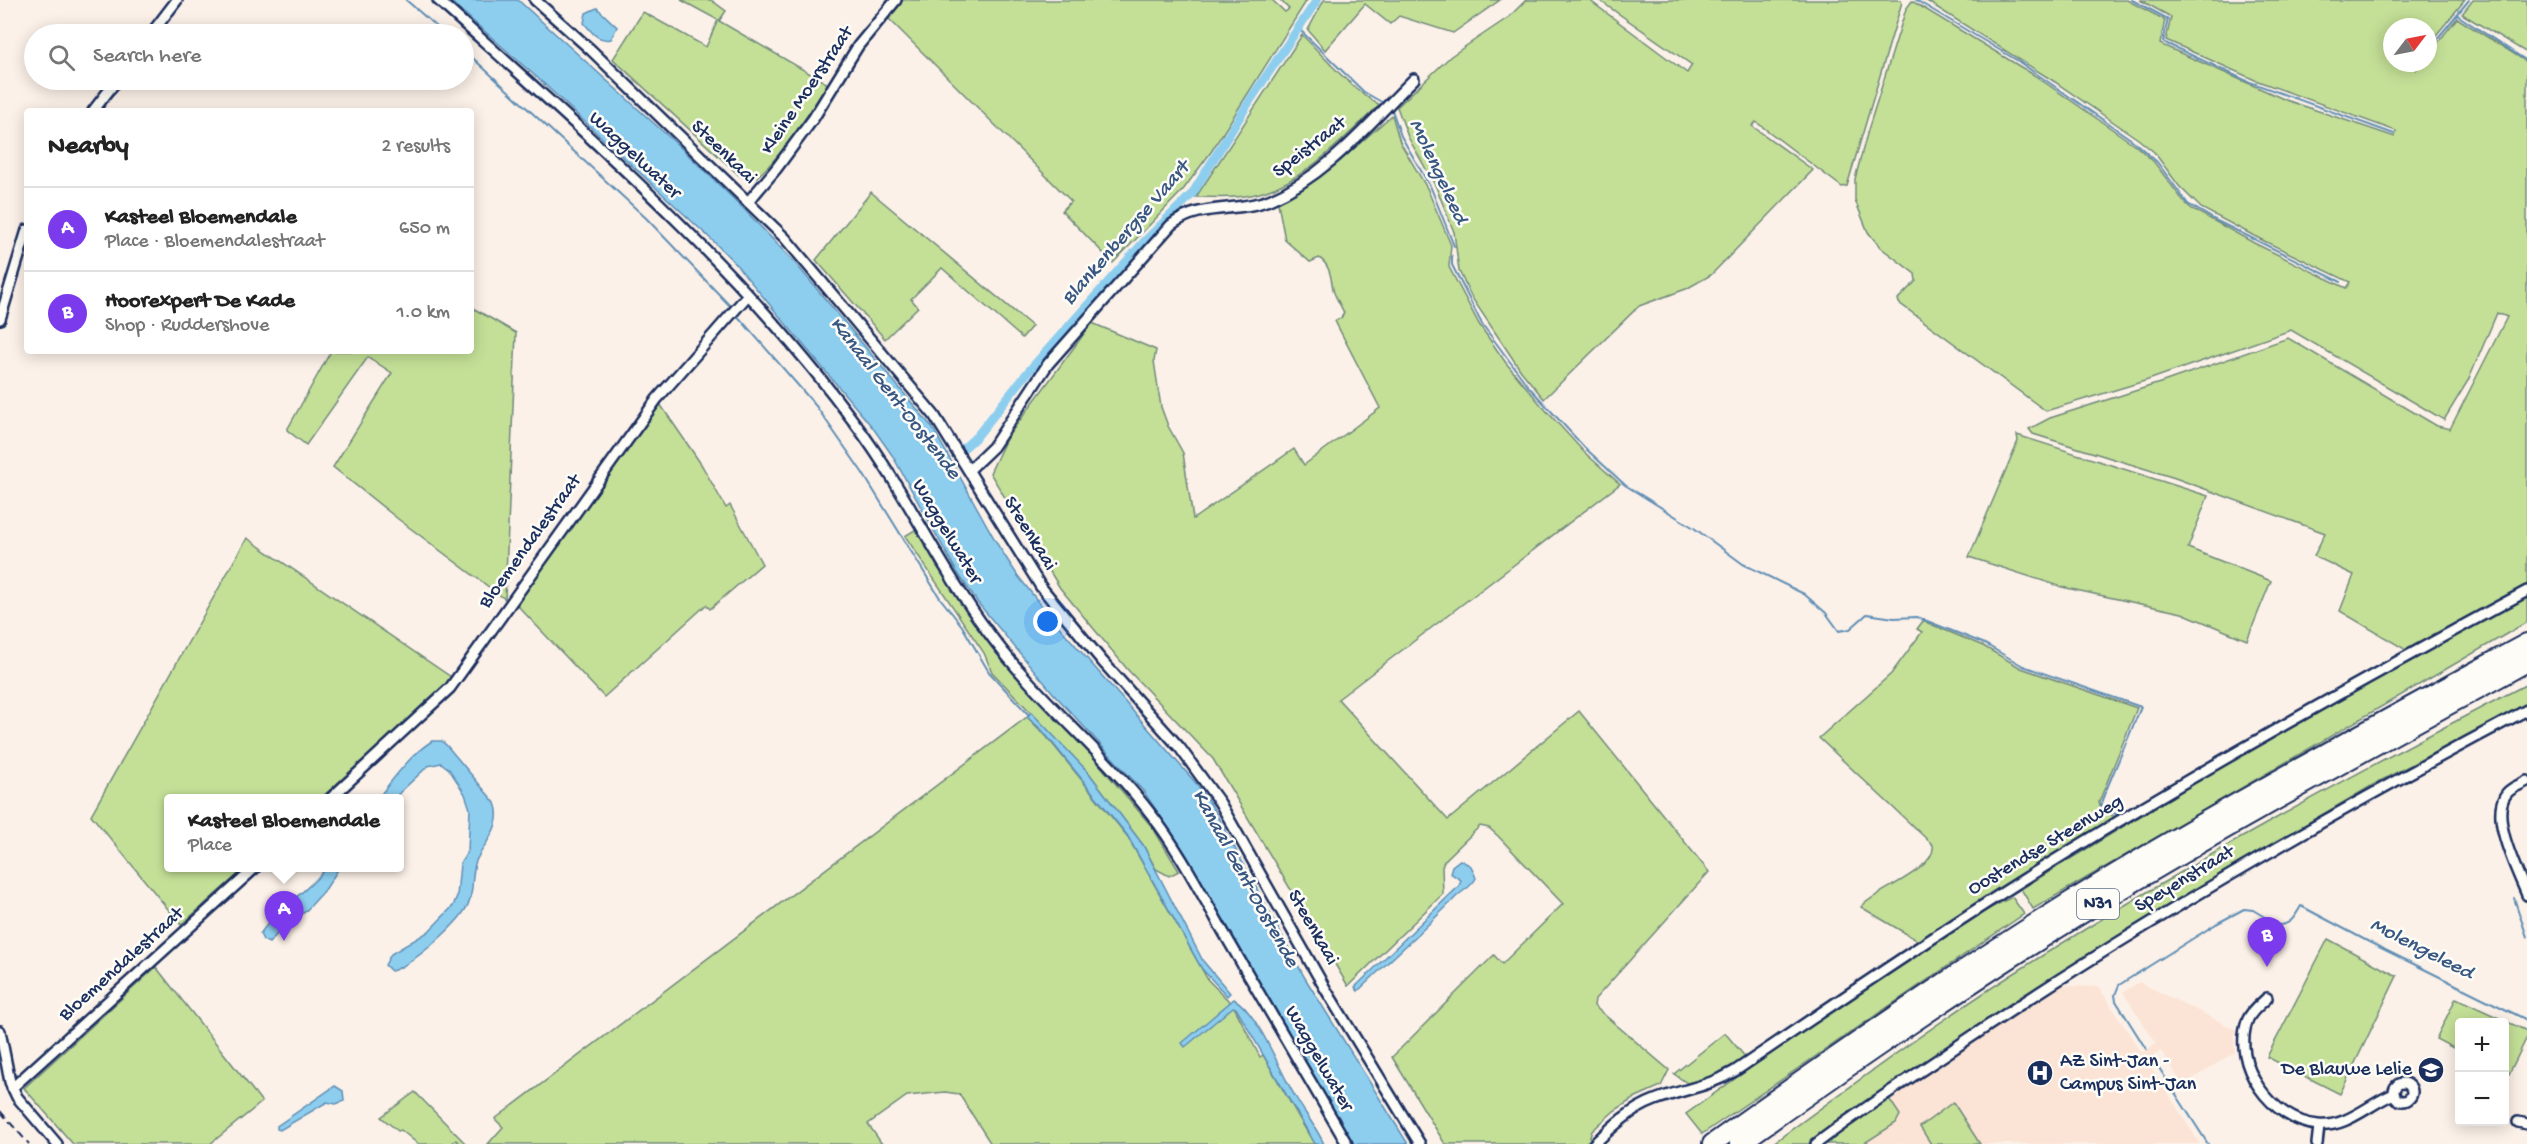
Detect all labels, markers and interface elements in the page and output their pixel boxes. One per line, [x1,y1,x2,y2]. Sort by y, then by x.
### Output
north arrow [2383,18,2437,72]
street label: Kleine Moerstraat [757,21,860,159]
search box [24,24,474,90]
icon: search [45,41,78,74]
text: Search here [93,44,201,70]
street label: Waggelwater [583,107,686,206]
street label: Speistraat [1269,111,1353,184]
street label: Steenkaai [685,116,761,190]
water label: Molengeleed [1402,116,1473,231]
text: Nearby [48,132,129,163]
text: 2 results [381,136,450,159]
water label: Blankenbergse Vaart [1058,154,1199,311]
text: Kasteel Bloemendale [105,205,297,231]
text: A [62,218,73,241]
text: 650 m [399,218,450,241]
text: Place · Bloemendalestraat [105,231,324,254]
text: Hoorexpert De Kade [105,289,295,315]
text: B [62,302,73,325]
text: 1.0 km [396,302,450,325]
water label: Kanaal Gent-Oostende [823,313,966,486]
text: Shop · Ruddershove [105,315,269,338]
street label: Bloemendalestraat [474,469,588,614]
street label: Waggelwater [906,476,987,590]
street label: Steenkaai [997,493,1061,575]
your location [1033,607,1062,636]
water label: Kanaal Gent-Oostende [1185,786,1304,973]
street label: Oostendse Steenweg [1964,791,2128,901]
popup [164,794,404,872]
text: Kasteel Bloemendale [188,809,380,835]
text: Place [188,835,232,858]
street label: Speyenstraat [2131,840,2241,919]
street label: Steenkaai [1281,886,1343,970]
road number: N31 [2077,889,2119,919]
pin: A [264,892,304,941]
street label: Bloemendalestraat [54,902,190,1028]
water label: Molengeleed [2365,913,2479,988]
pin: B [2248,918,2286,967]
street label: Waggelwater [1279,1002,1358,1117]
map controls [2455,1018,2509,1126]
button: + [2455,1018,2509,1072]
place label: AZ Sint-Jan - Campus Sint-Jan [2060,1051,2197,1097]
school or university icon: De Blauwe Lelie [2416,1055,2446,1085]
hospital icon: AZ Sint-Jan - Campus Sint-Jan [2025,1058,2055,1088]
place label: De Blauwe Lelie [2280,1059,2413,1082]
button: − [2455,1072,2509,1126]

